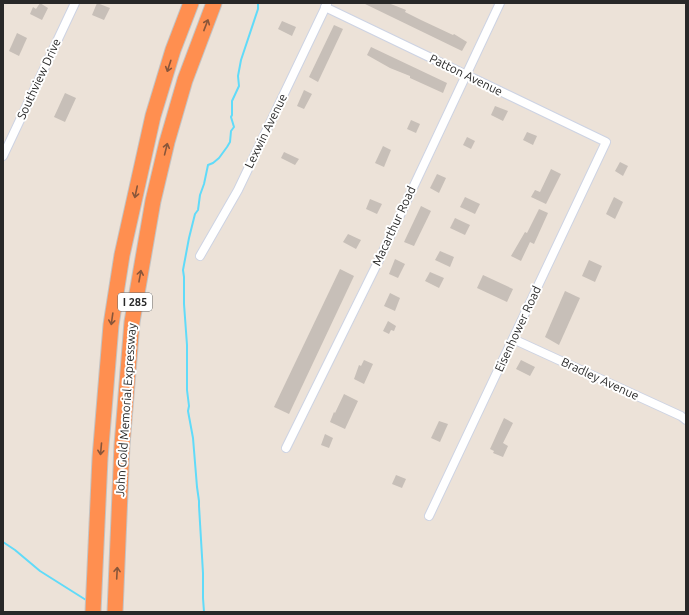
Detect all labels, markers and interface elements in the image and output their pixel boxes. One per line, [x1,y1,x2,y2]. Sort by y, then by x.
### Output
one-way arrow [202,20,210,32]
street label: Southview Drive [14,36,63,121]
street label: Patton Avenue [428,51,505,98]
one-way arrow [164,60,172,72]
street label: Lexwin Avenue [242,91,289,170]
one-way arrow [162,143,170,156]
street label: Macarthur Road [369,184,418,268]
one-way arrow [131,185,139,198]
one-way arrow [136,270,144,283]
street label: Eisenhower Road [492,284,543,374]
road number: I 285 [118,293,152,311]
one-way arrow [108,312,116,325]
street label: John Gold Memorial Expressway [113,323,138,497]
street label: Bradley Avenue [559,355,641,402]
one-way arrow [97,442,104,455]
one-way arrow [113,567,120,580]

